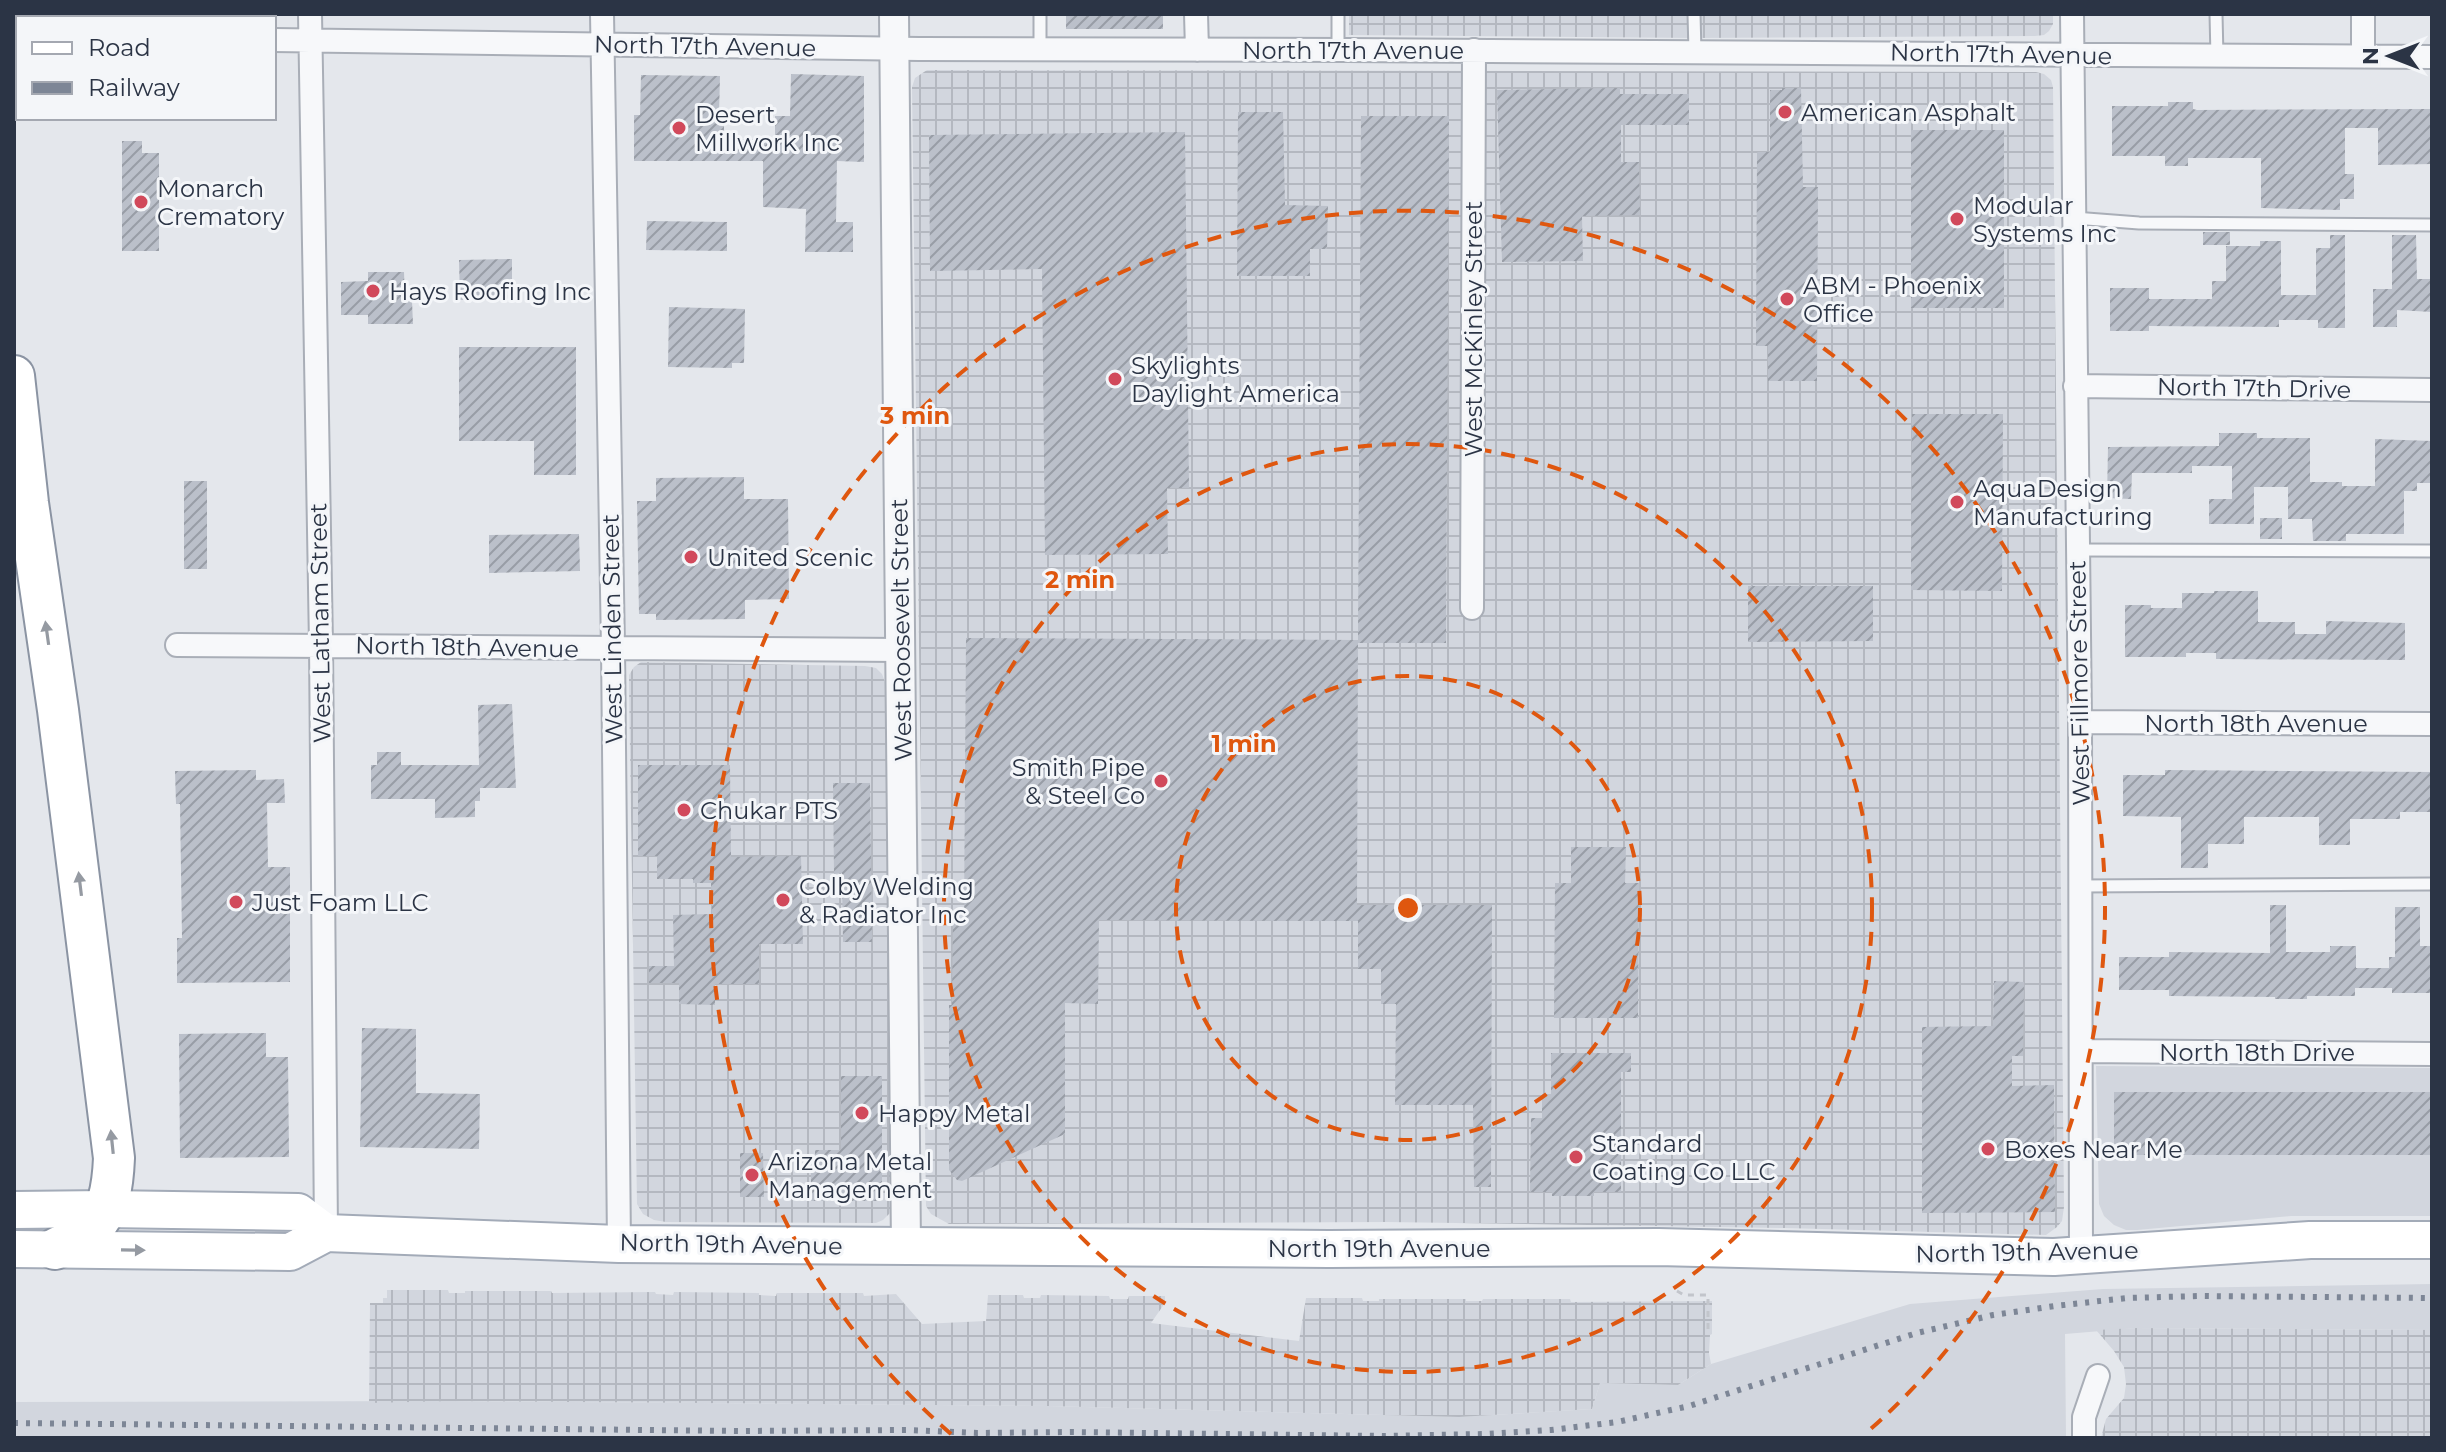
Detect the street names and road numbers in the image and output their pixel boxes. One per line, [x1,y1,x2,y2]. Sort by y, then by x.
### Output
street label: North 17th Avenue [594,30,816,62]
street label: North 17th Avenue [1242,36,1464,65]
street label: North 17th Avenue [1890,38,2112,70]
street label: West McKinley Street [1459,201,1488,457]
street label: North 17th Drive [2157,372,2351,404]
street label: West Roosevelt Street [884,498,918,762]
street label: West Latham Street [303,502,337,743]
street label: West Linden Street [595,513,629,744]
street label: West Fillmore Street [2062,560,2096,806]
street label: North 18th Avenue [355,631,579,663]
street label: North 18th Avenue [2144,709,2368,738]
street label: North 18th Drive [2159,1038,2355,1067]
street label: North 19th Avenue [619,1228,843,1260]
street label: North 19th Avenue [1267,1234,1491,1263]
street label: North 19th Avenue [1915,1236,2139,1268]

